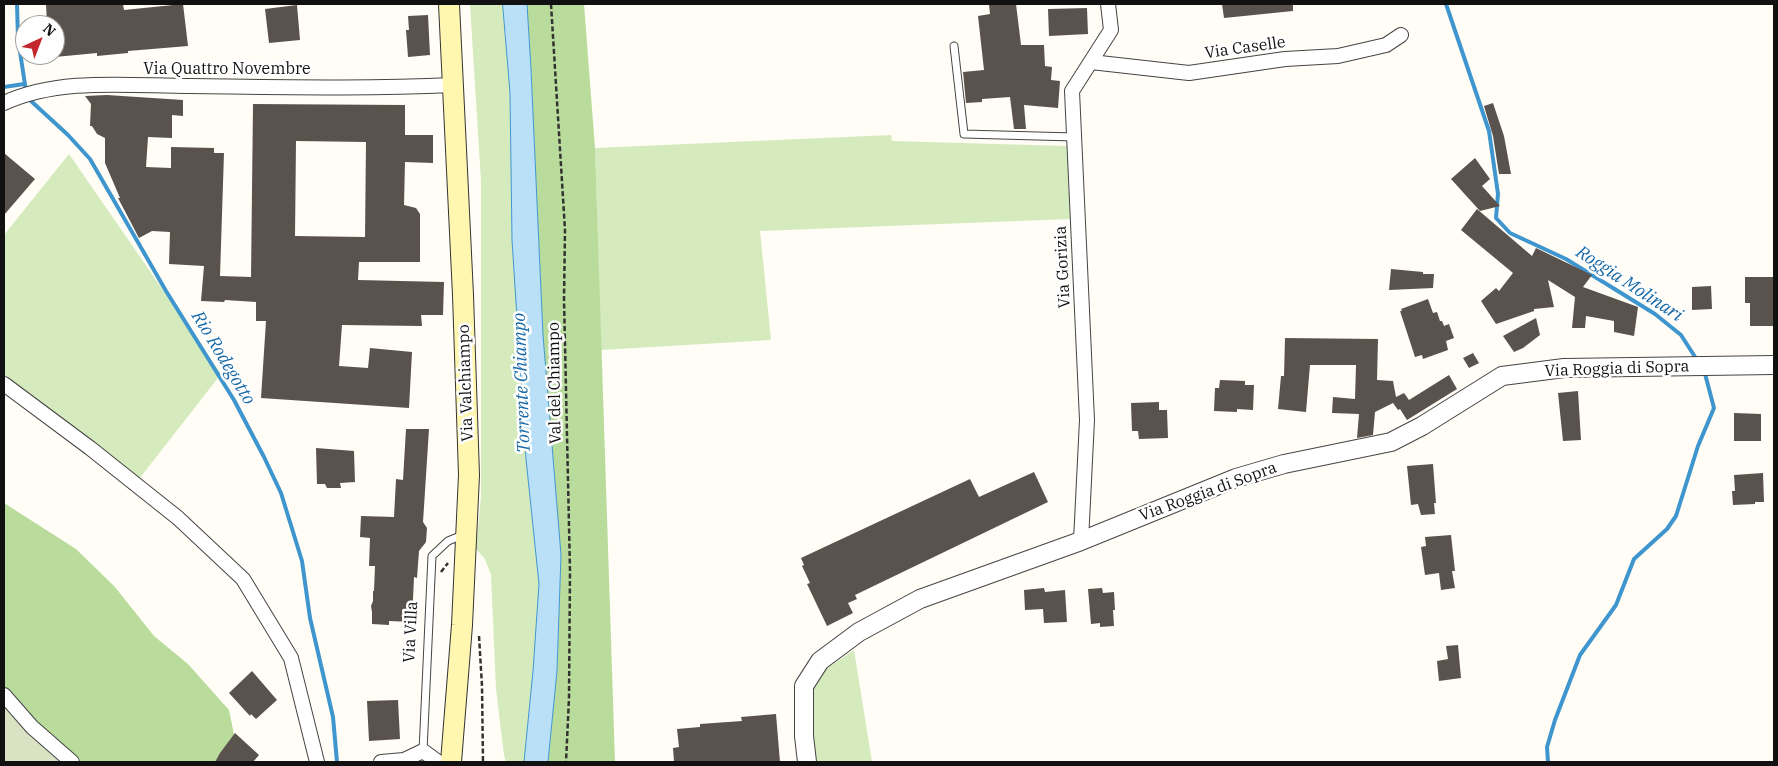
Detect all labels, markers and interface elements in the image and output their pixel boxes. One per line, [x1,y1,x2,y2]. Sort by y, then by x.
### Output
north arrow [15,15,65,65]
text: N [39,19,60,40]
street label: Via Caselle [1203,33,1287,63]
street label: Via Quattro Novembre [143,59,311,79]
street label: Via Gorizia [1051,225,1075,309]
water label: Roggia Molinari [1572,241,1686,327]
water label: Rio Rodegotto [187,307,259,409]
water label: Torrente Chiampo [509,312,535,454]
street label: Val del Chiampo [544,322,566,444]
street label: Via Valchiampo [454,324,478,442]
street label: Via Roggia di Sopra [1544,357,1690,381]
street label: Via Roggia di Sopra [1137,458,1279,526]
street label: Via Villa [400,601,422,663]

